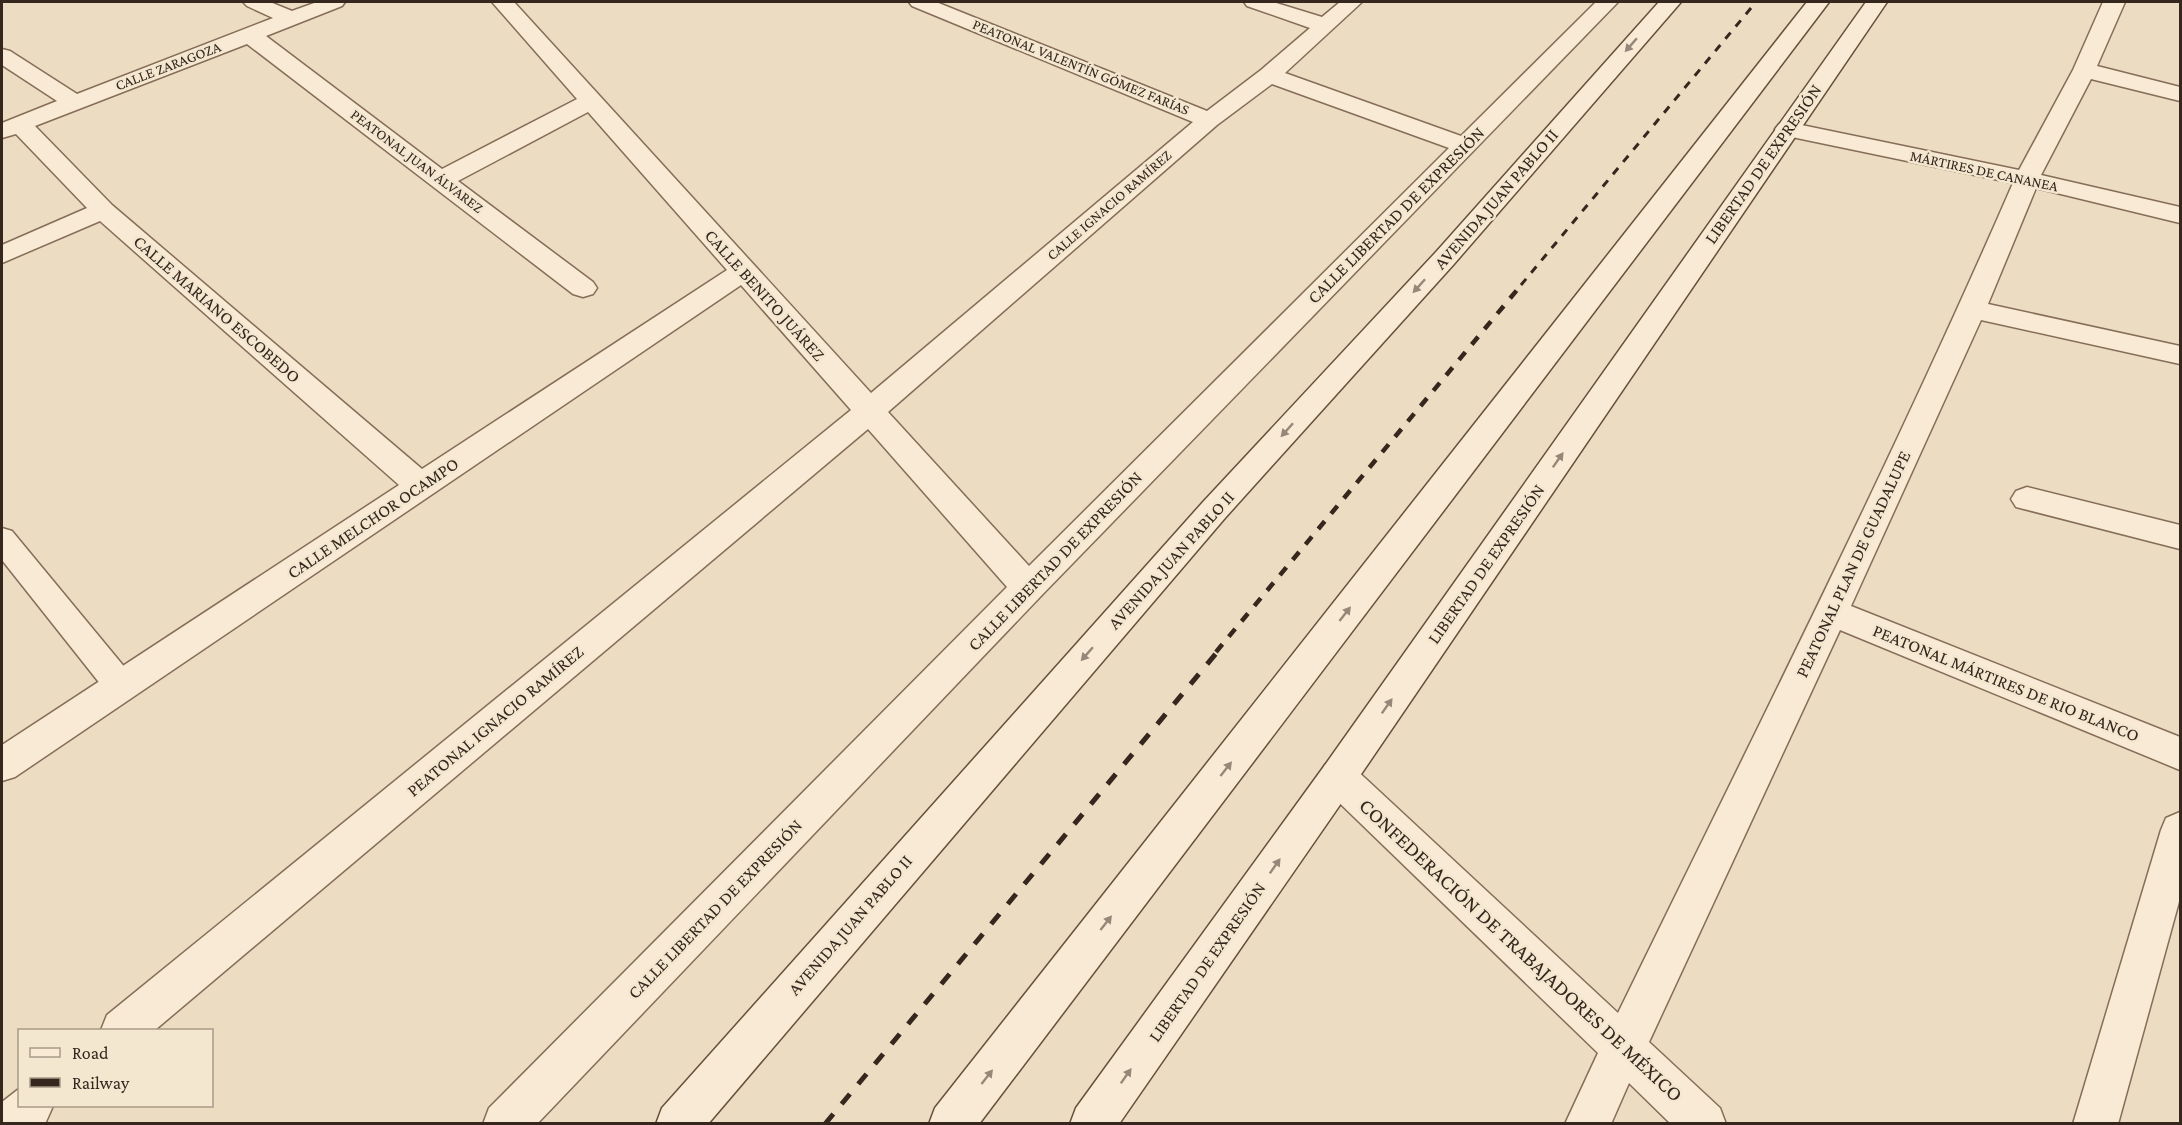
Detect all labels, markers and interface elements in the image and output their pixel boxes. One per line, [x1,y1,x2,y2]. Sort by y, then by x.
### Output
street label: PEATONAL VALENTÍN GÓMEZ FARÍAS [970,16,1192,118]
street label: CALLE ZARAGOZA [113,38,223,93]
one-way arrow [1624,38,1638,53]
street label: LIBERTAD DE EXPRESIÓN [1700,80,1826,248]
street label: PEATONAL JUAN ÁLVAREZ [347,106,486,217]
street label: CALLE LIBERTAD DE EXPRESIÓN [1303,122,1489,308]
street label: AVENIDA JUAN PABLO II [1430,125,1562,273]
street label: CALLE IGNACIO RAMÍREZ [1044,147,1174,263]
street label: MÁRTIRES DE CANANEA [1909,147,2060,195]
street label: CALLE BENITO JUÁREZ [701,225,829,365]
street label: CALLE MARIANO ESCOBEDO [130,231,304,387]
one-way arrow [1412,279,1426,294]
one-way arrow [1281,422,1294,437]
street label: PEATONAL PLAN DE GUADALUPE [1792,447,1914,680]
one-way arrow [1552,452,1564,468]
street label: CALLE MELCHOR OCAMPO [284,453,462,583]
street label: CALLE LIBERTAD DE EXPRESIÓN [964,467,1146,655]
street label: LIBERTAD DE EXPRESIÓN [1423,480,1549,648]
street label: AVENIDA JUAN PABLO II [1104,487,1238,633]
one-way arrow [1338,607,1350,622]
street label: PEATONAL MÁRTIRES DE RIO BLANCO [1870,620,2142,746]
street label: PEATONAL IGNACIO RAMÍREZ [403,641,587,801]
one-way arrow [1081,646,1094,661]
one-way arrow [1381,699,1393,715]
one-way arrow [1219,761,1231,776]
street label: CONFEDERACIÓN DE TRABAJADORES DE MÉXICO [1354,793,1688,1107]
street label: CALLE LIBERTAD DE EXPRESIÓN [624,815,806,1003]
street label: AVENIDA JUAN PABLO II [784,851,916,999]
one-way arrow [1269,858,1281,874]
street label: LIBERTAD DE EXPRESIÓN [1144,878,1270,1046]
one-way arrow [1100,915,1113,931]
legend [18,1029,213,1107]
text: Road [72,1043,109,1063]
one-way arrow [1119,1068,1131,1083]
one-way arrow [981,1070,993,1085]
text: Railway [72,1073,130,1093]

